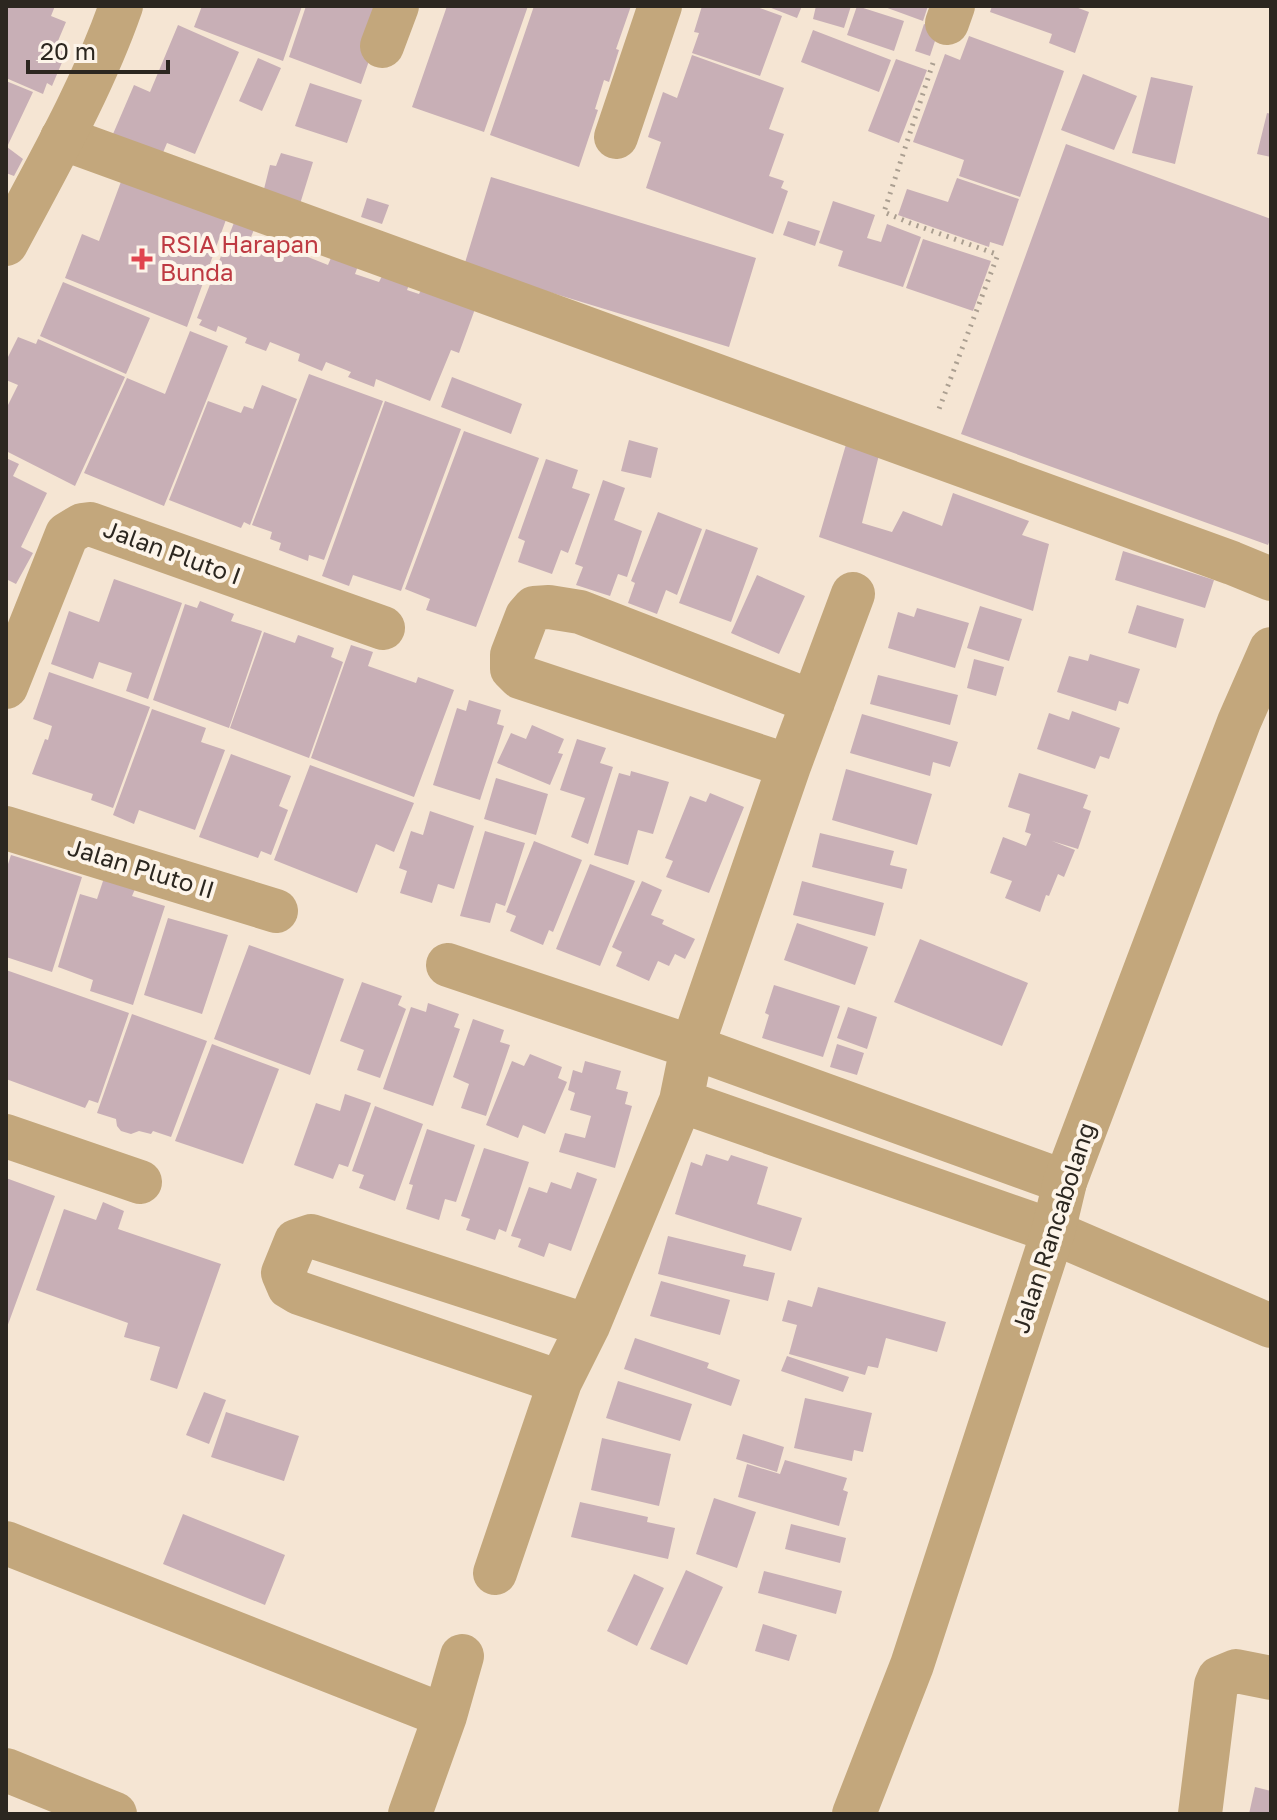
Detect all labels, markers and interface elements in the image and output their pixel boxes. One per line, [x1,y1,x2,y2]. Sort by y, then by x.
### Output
scale bar [28,24,168,74]
text: 20 m [40,36,96,65]
place label: RSIA Harapan Bunda [160,229,319,286]
marker: RSIA Harapan Bunda [131,248,153,270]
street label: Jalan Pluto I [100,513,245,590]
street label: Jalan Pluto II [65,831,218,904]
street label: Jalan Rancabolang [1005,1119,1100,1337]

